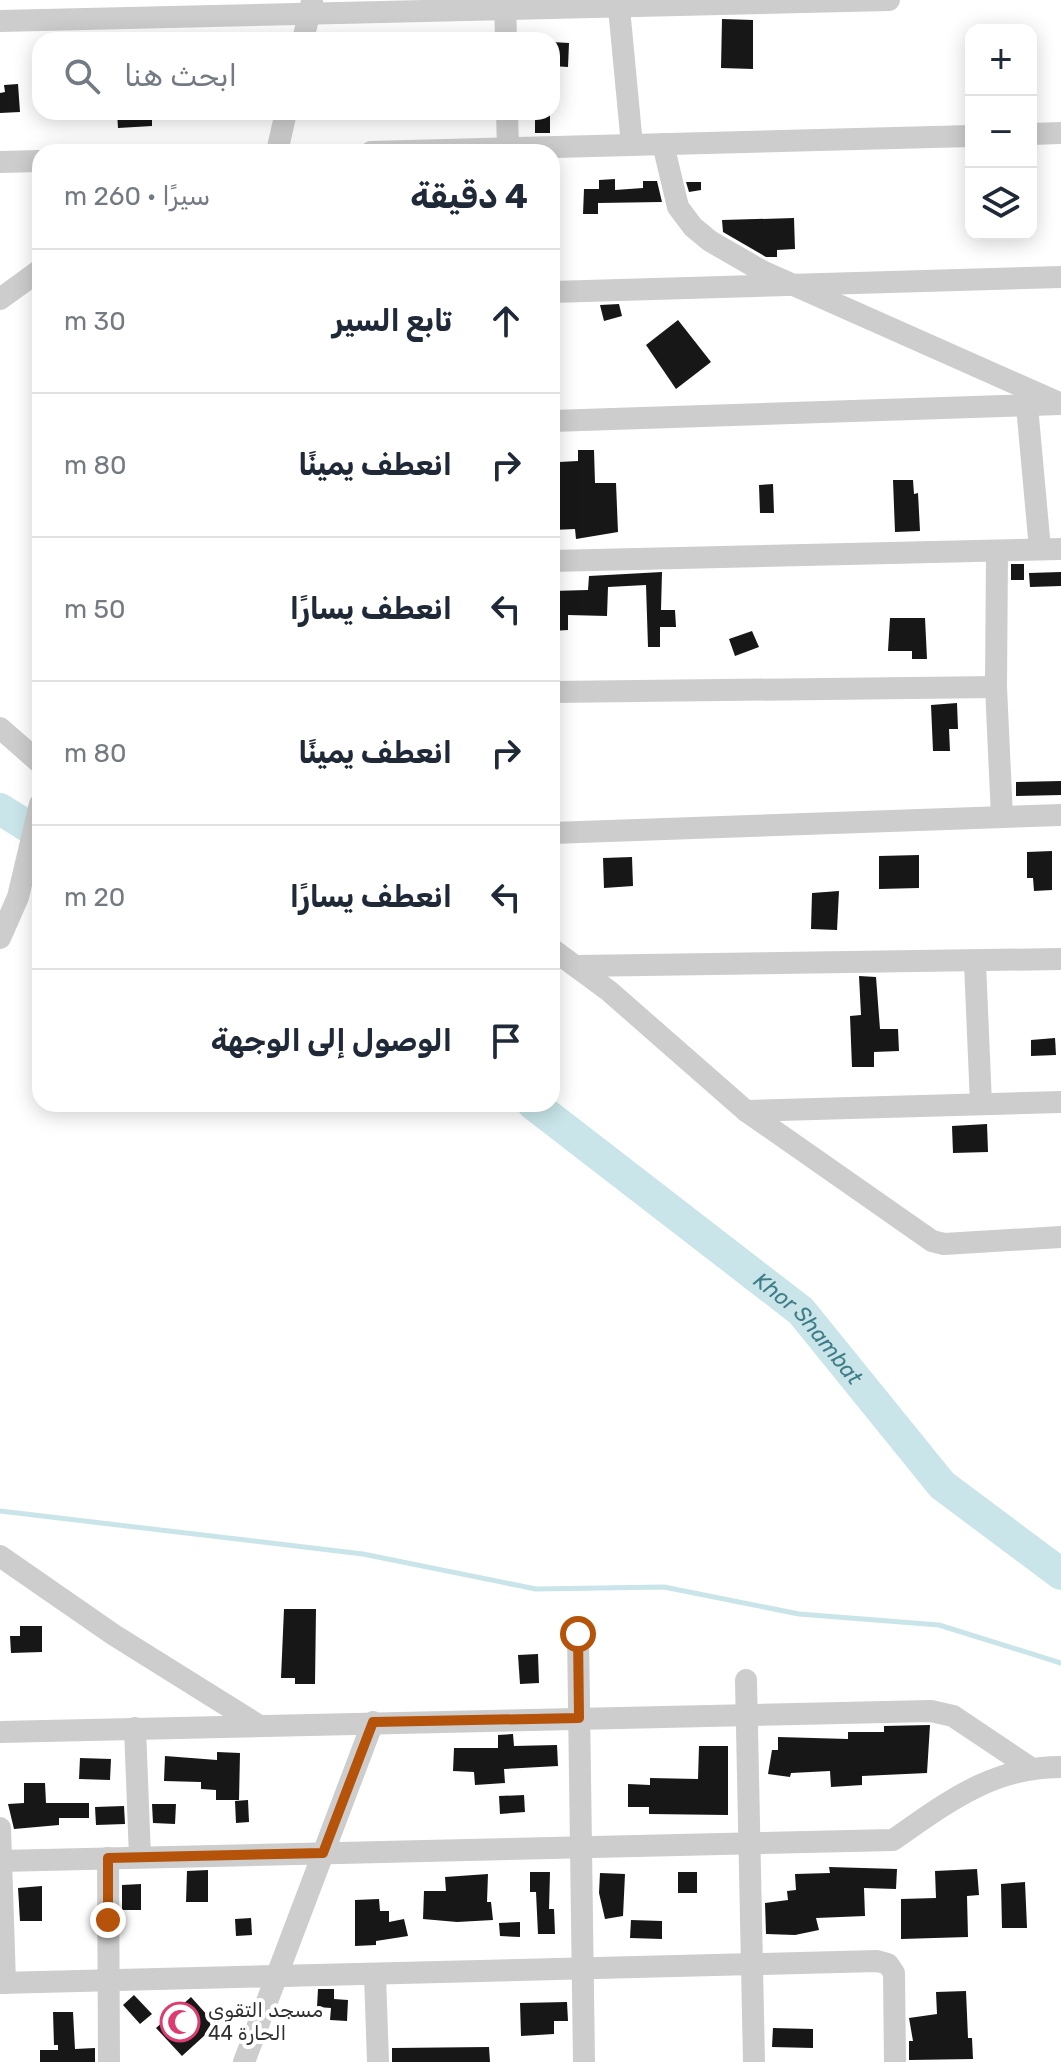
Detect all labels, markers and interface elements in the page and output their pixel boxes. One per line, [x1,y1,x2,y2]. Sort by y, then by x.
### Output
map controls [965,24,1037,240]
button: + [965,24,1037,96]
search box [32,32,560,120]
icon: search [60,54,104,98]
text: ابحث هنا [124,58,237,94]
button: − [965,96,1037,168]
button: layers [965,168,1037,240]
text: 4 دقيقة [410,176,528,217]
text: سيرًا · 260 m [64,181,210,212]
icon: ahead [484,299,528,343]
text: تابع السير [332,303,452,339]
text: 30 m [64,306,126,337]
icon: right [484,443,528,487]
text: انعطف يمينًا [298,447,452,483]
text: 80 m [64,450,127,481]
icon: left [484,587,528,631]
text: انعطف يسارًا [290,591,452,627]
text: 50 m [64,594,125,625]
icon: right [484,731,528,775]
text: انعطف يمينًا [298,735,452,771]
text: 80 m [64,738,127,769]
icon: left [484,875,528,919]
text: انعطف يسارًا [290,879,452,915]
text: 20 m [64,882,125,913]
icon: arrive [484,1019,528,1063]
text: الوصول إلى الوجهة [211,1023,452,1059]
water label: Khor Shambat [748,1267,868,1391]
route start [560,1616,596,1652]
route end [90,1902,126,1938]
place label: مسجد التقوي الحارة 44 [208,1998,323,2045]
mosque icon: مسجد التقوي الحارة 44 [159,2001,201,2043]

